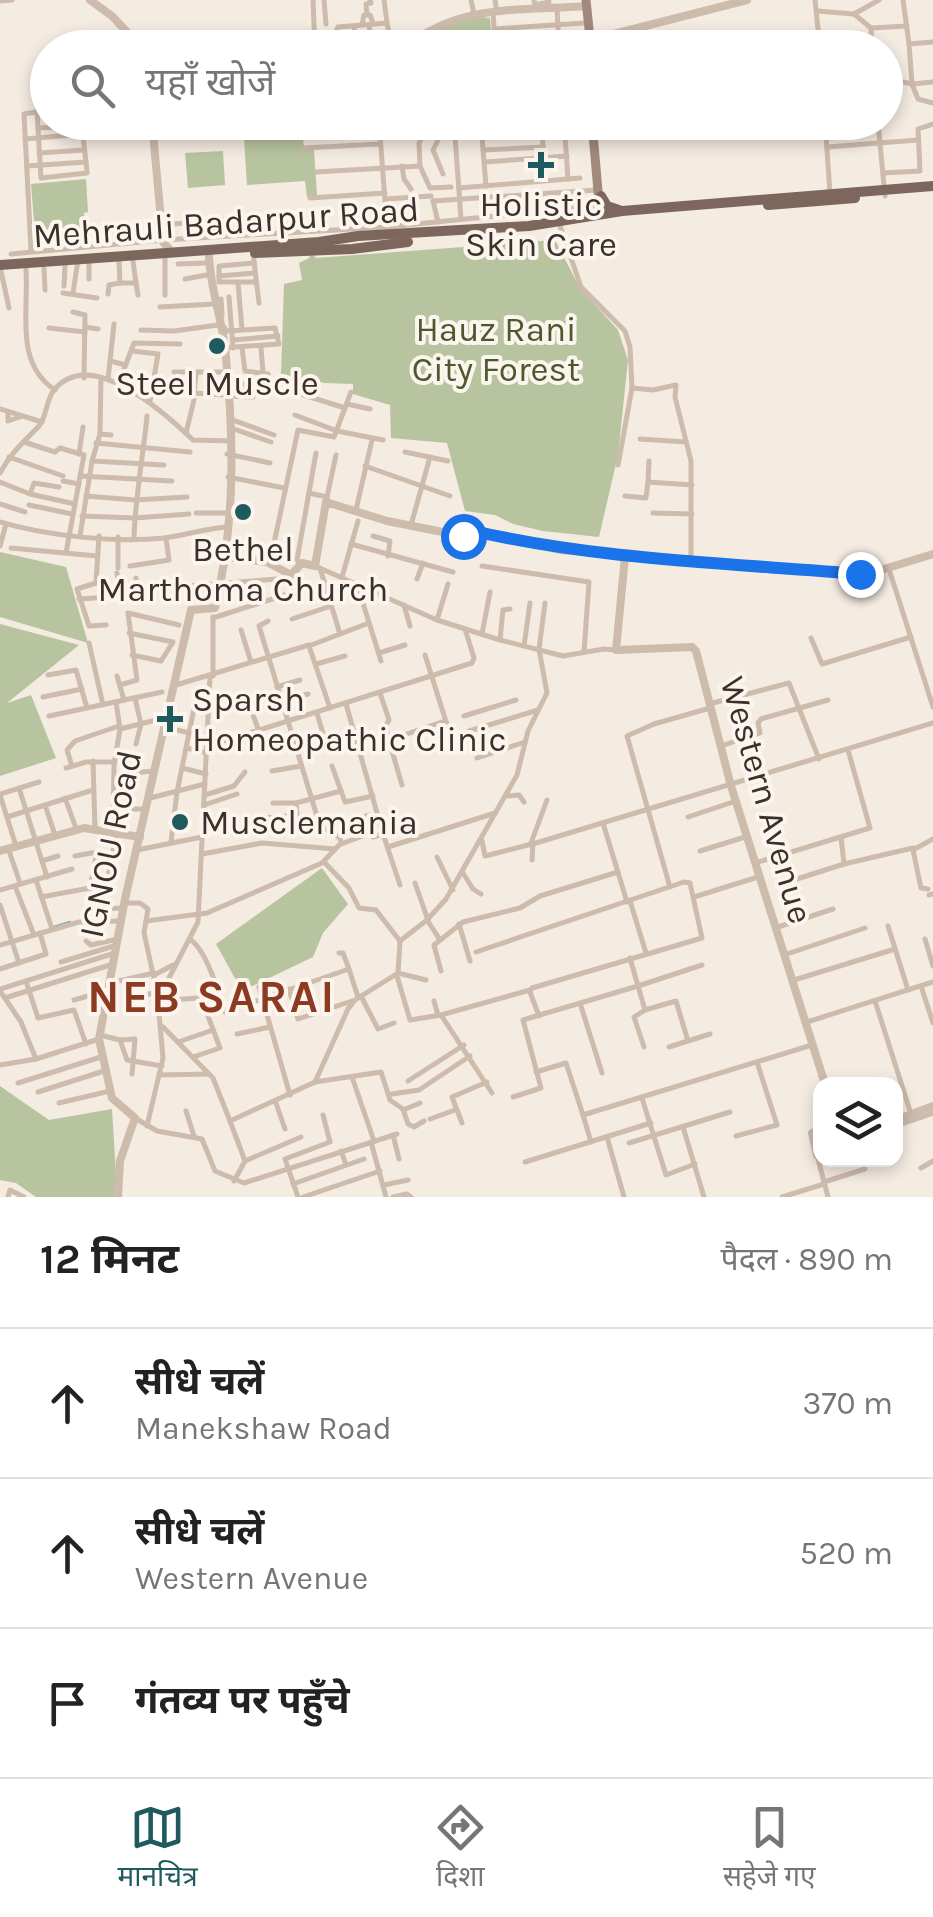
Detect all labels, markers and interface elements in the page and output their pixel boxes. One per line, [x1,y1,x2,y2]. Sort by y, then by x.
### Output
search box [30,30,903,140]
icon: search [65,58,120,113]
text: यहाँ खोजें [145,60,275,105]
marker: Holistic Skin Care [528,152,554,178]
place label: Holistic Skin Care [465,184,617,265]
street label: Mehrauli Badarpur Road [31,189,421,256]
park label: Hauz Rani City Forest [412,309,580,390]
marker: Steel Muscle [206,335,228,357]
place label: Steel Muscle [115,363,319,404]
marker: Bethel Marthoma Church [232,501,254,523]
route start [441,514,487,560]
place label: Bethel Marthoma Church [98,529,388,610]
route end [838,552,884,598]
street label: Western Avenue [712,672,821,928]
place label: Sparsh Homeopathic Clinic [192,679,506,760]
marker: Sparsh Homeopathic Clinic [157,706,183,732]
street label: IGNOU Road [71,747,150,942]
place label: Musclemania [200,802,418,843]
marker: Musclemania [169,811,191,833]
district label: NEB SARAI [87,971,337,1023]
map controls [813,1077,903,1167]
button: layers [813,1077,903,1167]
text: 12 मिनट [40,1234,179,1284]
text: पैदल · 890 m [720,1241,893,1278]
text: सीधे चलें [135,1359,264,1404]
icon: ahead [40,1376,95,1431]
text: 370 m [803,1385,893,1422]
text: Manekshaw Road [135,1410,392,1447]
text: सीधे चलें [135,1509,264,1554]
icon: ahead [40,1526,95,1581]
text: 520 m [800,1535,893,1572]
text: Western Avenue [135,1560,368,1597]
icon: arrive [40,1676,95,1731]
text: गंतव्य पर पहुँचे [135,1678,350,1723]
tab: मानचित्र [118,1800,198,1897]
tab: दिशा [433,1800,488,1897]
tab: सहेजे गए [723,1800,815,1897]

